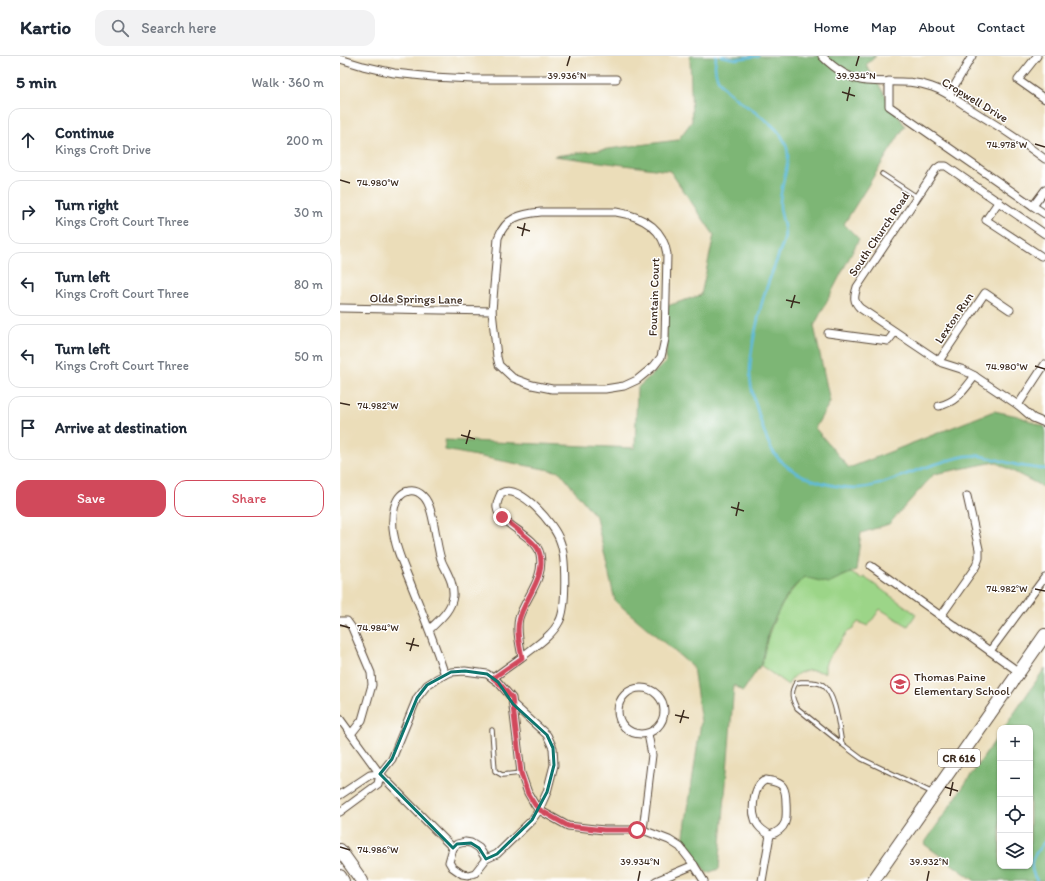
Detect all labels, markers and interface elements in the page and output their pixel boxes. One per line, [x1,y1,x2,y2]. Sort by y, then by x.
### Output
search box [95,10,375,46]
text: Kartio [20,16,71,39]
icon: search [109,17,131,39]
text: Search here [141,19,216,37]
text: Home [814,19,849,36]
text: Map [871,19,897,36]
text: About [919,19,955,36]
text: Contact [977,19,1025,36]
text: 39.936°N [548,69,587,82]
text: 39.934°N [836,69,876,82]
text: 5 min [16,72,56,92]
text: Walk · 360 m [251,75,324,90]
street label: Cropwell Drive [939,75,1011,125]
text: Continue [55,124,114,142]
icon: ahead [17,129,39,151]
text: 200 m [286,133,323,148]
text: 74.978°W [987,138,1028,151]
text: Kings Croft Drive [55,142,151,157]
text: 74.980°W [357,176,399,189]
street label: South Church Road [846,189,913,279]
text: Turn right [55,196,119,214]
icon: right [17,201,39,223]
text: 30 m [294,205,323,220]
text: Kings Croft Court Three [55,214,189,229]
street label: Fountain Court [646,257,662,336]
text: Turn left [55,268,110,286]
icon: left [17,273,39,295]
text: 80 m [294,277,323,292]
text: Kings Croft Court Three [55,286,189,301]
street label: Lexton Run [932,290,976,346]
street label: Olde Springs Lane [369,291,463,307]
text: Turn left [55,340,110,358]
icon: left [17,345,39,367]
text: 50 m [294,349,323,364]
text: Kings Croft Court Three [55,358,189,373]
text: 74.980°W [986,360,1028,373]
text: 74.982°W [358,399,399,412]
icon: arrive [17,417,39,439]
text: Arrive at destination [55,419,187,437]
button: Save [16,480,166,517]
button: Share [174,480,324,517]
route end [493,508,511,526]
text: 74.982°W [987,582,1028,595]
text: 74.984°W [357,621,399,634]
place label: Thomas Paine Elementary School [914,670,1010,698]
school or university icon: Thomas Paine Elementary School [889,673,911,695]
map controls [997,725,1033,869]
button: + [997,725,1033,761]
road number: CR 616 [938,749,980,767]
button: − [997,761,1033,797]
button: locate [997,797,1033,833]
route start [628,821,646,839]
button: layers [997,833,1033,869]
text: 74.986°W [358,843,399,856]
text: 39.934°N [620,855,660,868]
text: 39.932°N [910,855,949,868]

